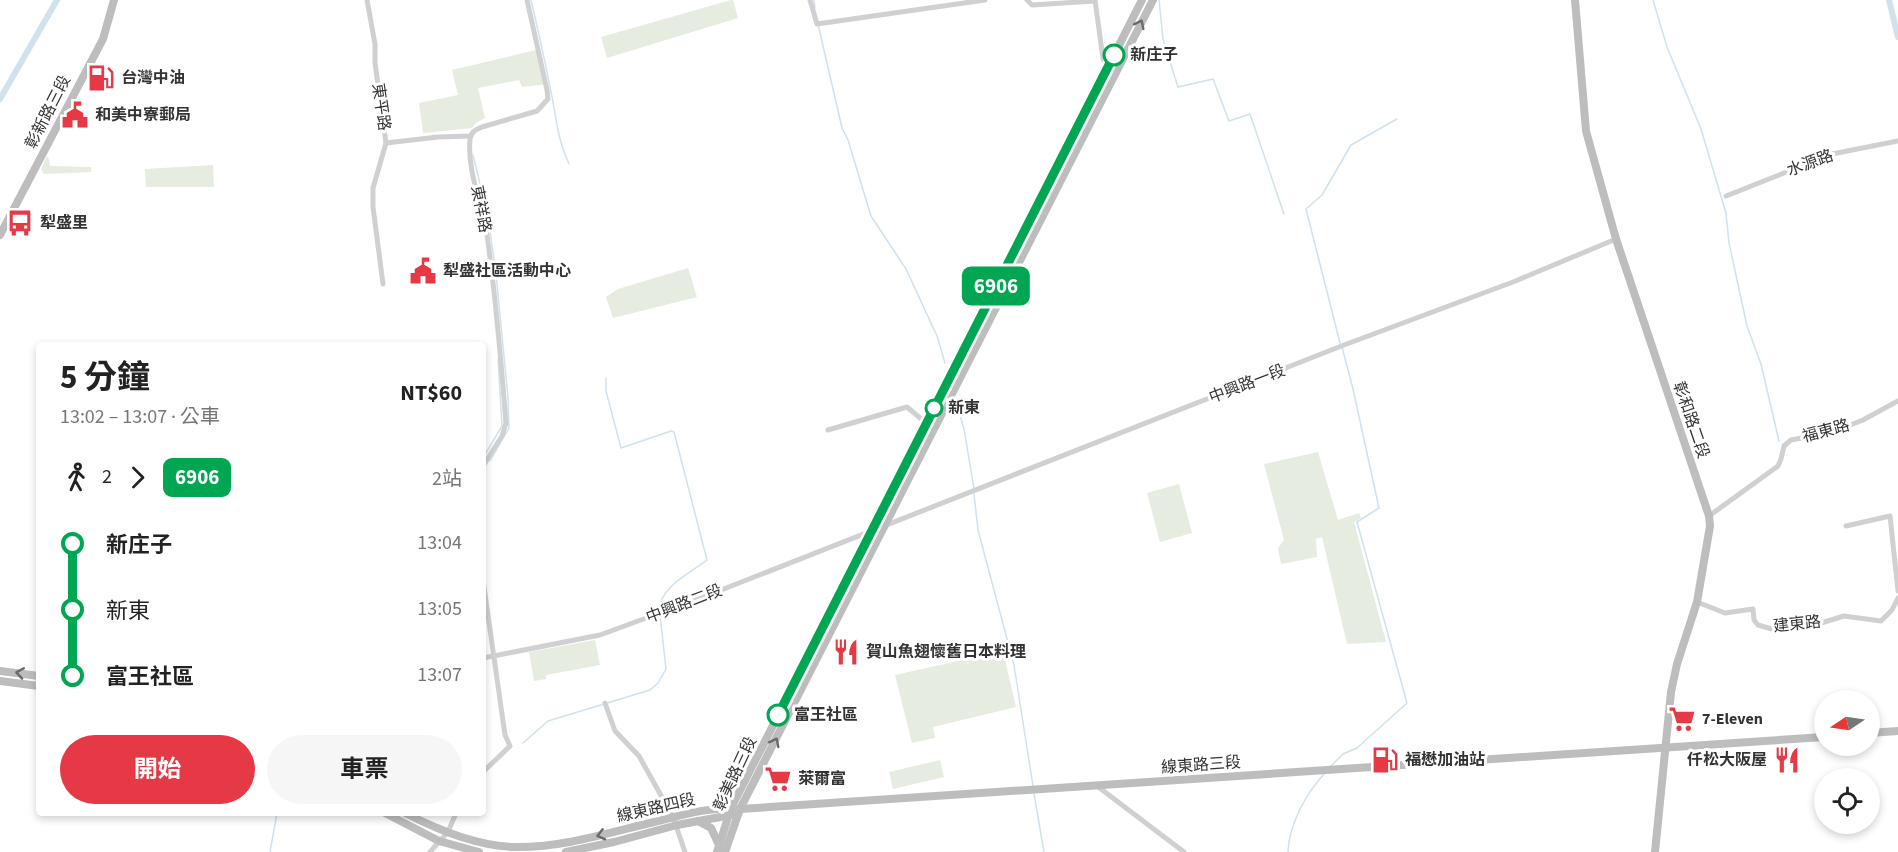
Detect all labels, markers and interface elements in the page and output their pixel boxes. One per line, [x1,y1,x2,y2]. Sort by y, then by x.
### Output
one-way arrow [1133,20,1145,31]
marker: 新庄子 [1103,44,1125,66]
place label: 新庄子 [1130,44,1178,66]
fuel station icon: 台灣中油 [86,63,116,93]
place label: 台灣中油 [121,67,185,89]
street label: 彰新路三段 [20,71,76,153]
street label: 東平路 [367,82,395,132]
public building icon: 和美中寮郵局 [60,100,90,130]
place label: 和美中寮郵局 [95,104,191,126]
street label: 水源路 [1784,144,1836,182]
street label: 東祥路 [466,183,496,235]
bus stop icon: 犁盛里 [5,208,35,238]
place label: 犁盛里 [40,212,88,234]
public building icon: 犁盛社區活動中心 [408,256,438,286]
place label: 犁盛社區活動中心 [443,260,571,282]
line badge: 6906 [954,266,1038,306]
text: 6906 [974,271,1018,301]
text: 5 分鐘 [60,354,150,401]
street label: 中興路一段 [1206,359,1288,409]
text: NT$60 [400,377,462,409]
street label: 彰和路二段 [1668,379,1714,461]
place label: 新東 [948,397,980,419]
marker: 新東 [925,399,943,417]
text: 13:02 – 13:07 · 公車 [60,403,220,431]
street label: 福東路 [1800,414,1852,448]
icon: walk [60,461,93,494]
icon: forward [121,461,154,494]
text: 6906 [175,462,219,492]
text: 2 [102,463,112,491]
text: 2站 [432,465,462,493]
text: 新庄子 [106,529,172,561]
text: 13:04 [417,529,462,557]
street label: 中興路二段 [643,579,725,629]
text: 新東 [106,595,150,627]
text: 13:05 [417,595,462,623]
street label: 建東路 [1772,611,1822,637]
restaurant icon: 賀山魚翅懷舊日本料理 [831,637,861,667]
place label: 賀山魚翅懷舊日本料理 [866,641,1026,663]
text: 富王社區 [106,661,194,693]
text: 13:07 [417,661,462,689]
one-way arrow [15,668,24,680]
north arrow [1814,690,1880,756]
map controls [1814,690,1880,834]
marker: 富王社區 [767,704,789,726]
place label: 富王社區 [794,704,858,726]
supermarket icon: 7-Eleven [1667,704,1697,734]
place label: 7-Eleven [1702,708,1763,730]
street label: 彰美路三段 [708,733,762,815]
button: 開始 [60,735,255,804]
button: 車票 [267,735,462,804]
one-way arrow [768,737,779,748]
fuel station icon: 福懋加油站 [1370,745,1400,775]
restaurant icon: 仟松大阪屋 [1772,745,1802,775]
place label: 福懋加油站 [1405,749,1485,771]
place label: 仟松大阪屋 [1687,749,1767,771]
street label: 線東路三段 [1160,751,1242,779]
supermarket icon: 萊爾富 [763,764,793,794]
place label: 萊爾富 [798,768,846,790]
button: locate [1814,768,1880,834]
street label: 線東路四段 [615,788,697,828]
one-way arrow [596,828,606,840]

